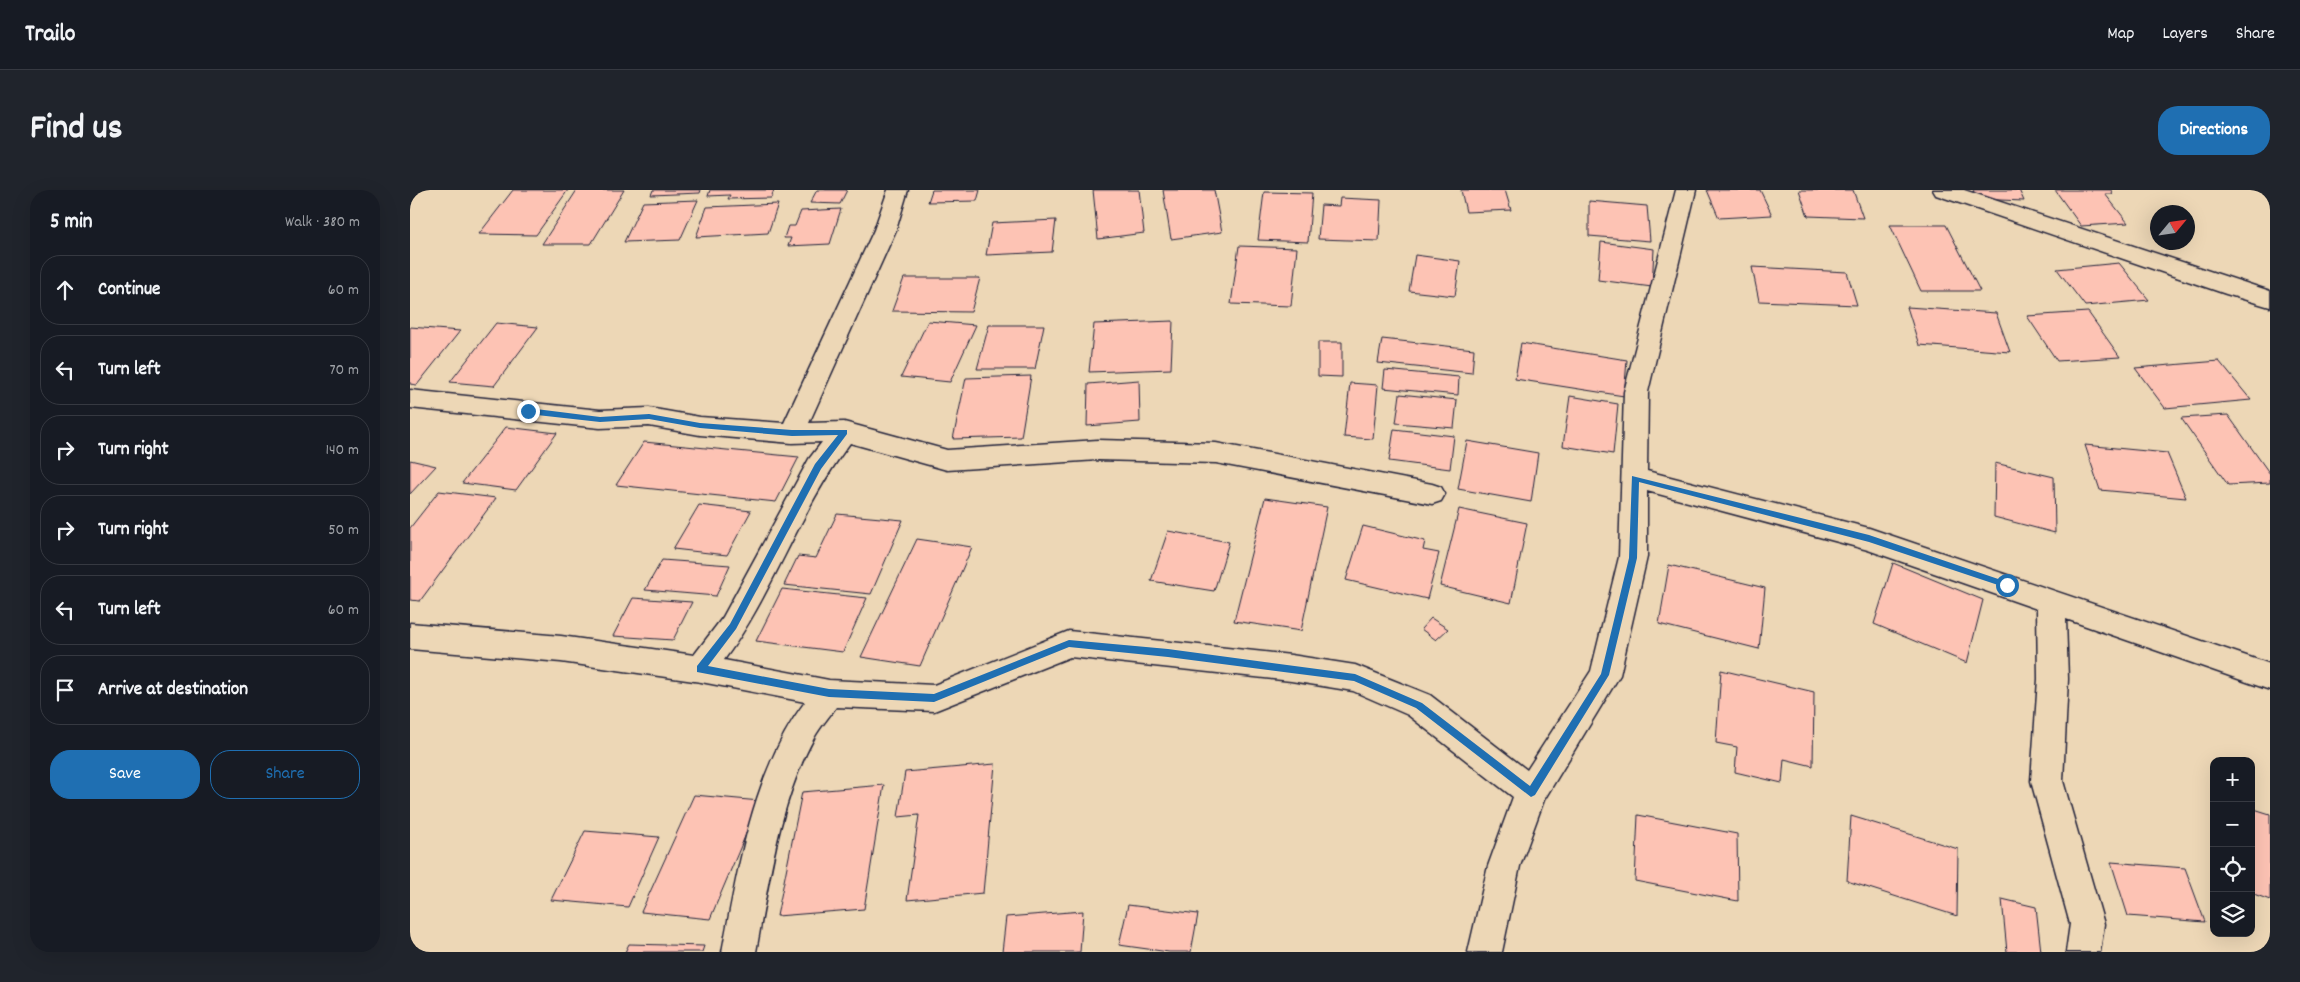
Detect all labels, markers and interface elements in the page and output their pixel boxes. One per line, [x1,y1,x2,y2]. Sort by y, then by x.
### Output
text: Trailo [25,18,76,52]
text: Map [2107,22,2134,47]
text: Layers [2162,22,2208,47]
text: Share [2236,22,2275,47]
text: Find us [30,105,122,155]
button: Directions [2158,106,2270,155]
north arrow [2150,205,2195,250]
text: 5 min [50,208,93,238]
text: Walk · 380 m [285,211,360,234]
icon: ahead [51,276,79,304]
text: Continue [98,277,160,304]
text: 60 m [328,279,359,302]
icon: left [51,356,79,384]
text: Turn left [98,357,161,384]
text: 70 m [329,359,359,382]
route end [517,400,540,423]
icon: right [51,436,79,464]
text: Turn right [98,437,169,464]
text: 140 m [325,439,359,462]
icon: right [51,516,79,544]
text: Turn right [98,517,169,544]
text: 50 m [328,519,359,542]
route start [1996,574,2019,597]
icon: left [51,596,79,624]
text: Turn left [98,597,161,624]
text: 60 m [328,599,359,622]
icon: arrive [51,676,79,704]
text: Arrive at destination [98,677,248,704]
button: Save [50,750,200,799]
button: Share [210,750,360,799]
map controls [2210,757,2255,937]
button: + [2210,757,2255,802]
button: − [2210,802,2255,847]
button: locate [2210,847,2255,892]
button: layers [2210,892,2255,937]

